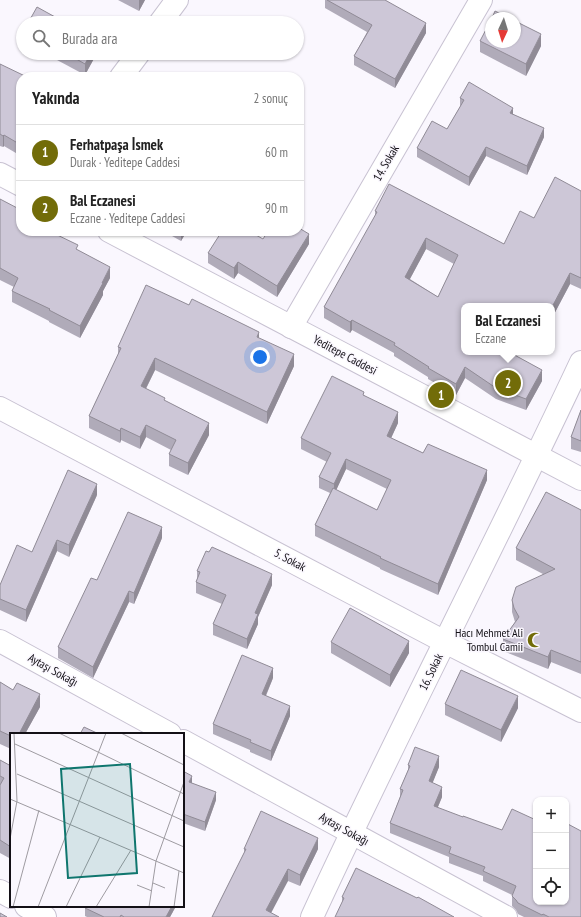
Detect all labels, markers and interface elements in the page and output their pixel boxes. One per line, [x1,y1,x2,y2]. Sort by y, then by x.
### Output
north arrow [485,12,521,48]
search box [16,16,304,60]
icon: search [30,27,52,49]
text: Burada ara [62,29,117,48]
text: Yakında [32,87,79,109]
text: 2 sonuç [253,90,288,107]
text: Ferhatpaşa İsmek [70,135,163,154]
street label: 14. Sokak [369,142,402,183]
text: 1 [42,144,48,161]
text: 60 m [265,144,288,161]
text: Durak · Yeditepe Caddesi [70,154,180,171]
text: Bal Eczanesi [70,191,136,210]
text: 2 [42,200,48,217]
text: 90 m [265,200,288,217]
text: Eczane · Yeditepe Caddesi [70,210,185,227]
popup [461,303,555,355]
text: Bal Eczanesi [475,311,541,330]
text: Eczane [475,330,506,347]
street label: Yeditepe Caddesi [311,331,380,378]
your location [250,347,270,367]
pin: 2 [495,368,521,398]
pin: 1 [428,380,454,410]
street label: 5. Sokak [272,545,309,574]
place label: Hacı Mehmet Ali Tombul Camii [455,625,523,654]
mosque icon: Hacı Mehmet Ali Tombul Camii [526,631,544,649]
street label: Aytaşı Sokağı [26,650,81,689]
street label: 16. Sokak [415,651,446,693]
inset map [10,733,184,907]
map controls [533,797,569,905]
button: + [533,797,569,833]
street label: Aytaşı Sokağı [317,809,372,848]
button: − [533,833,569,869]
button: locate [533,869,569,905]

